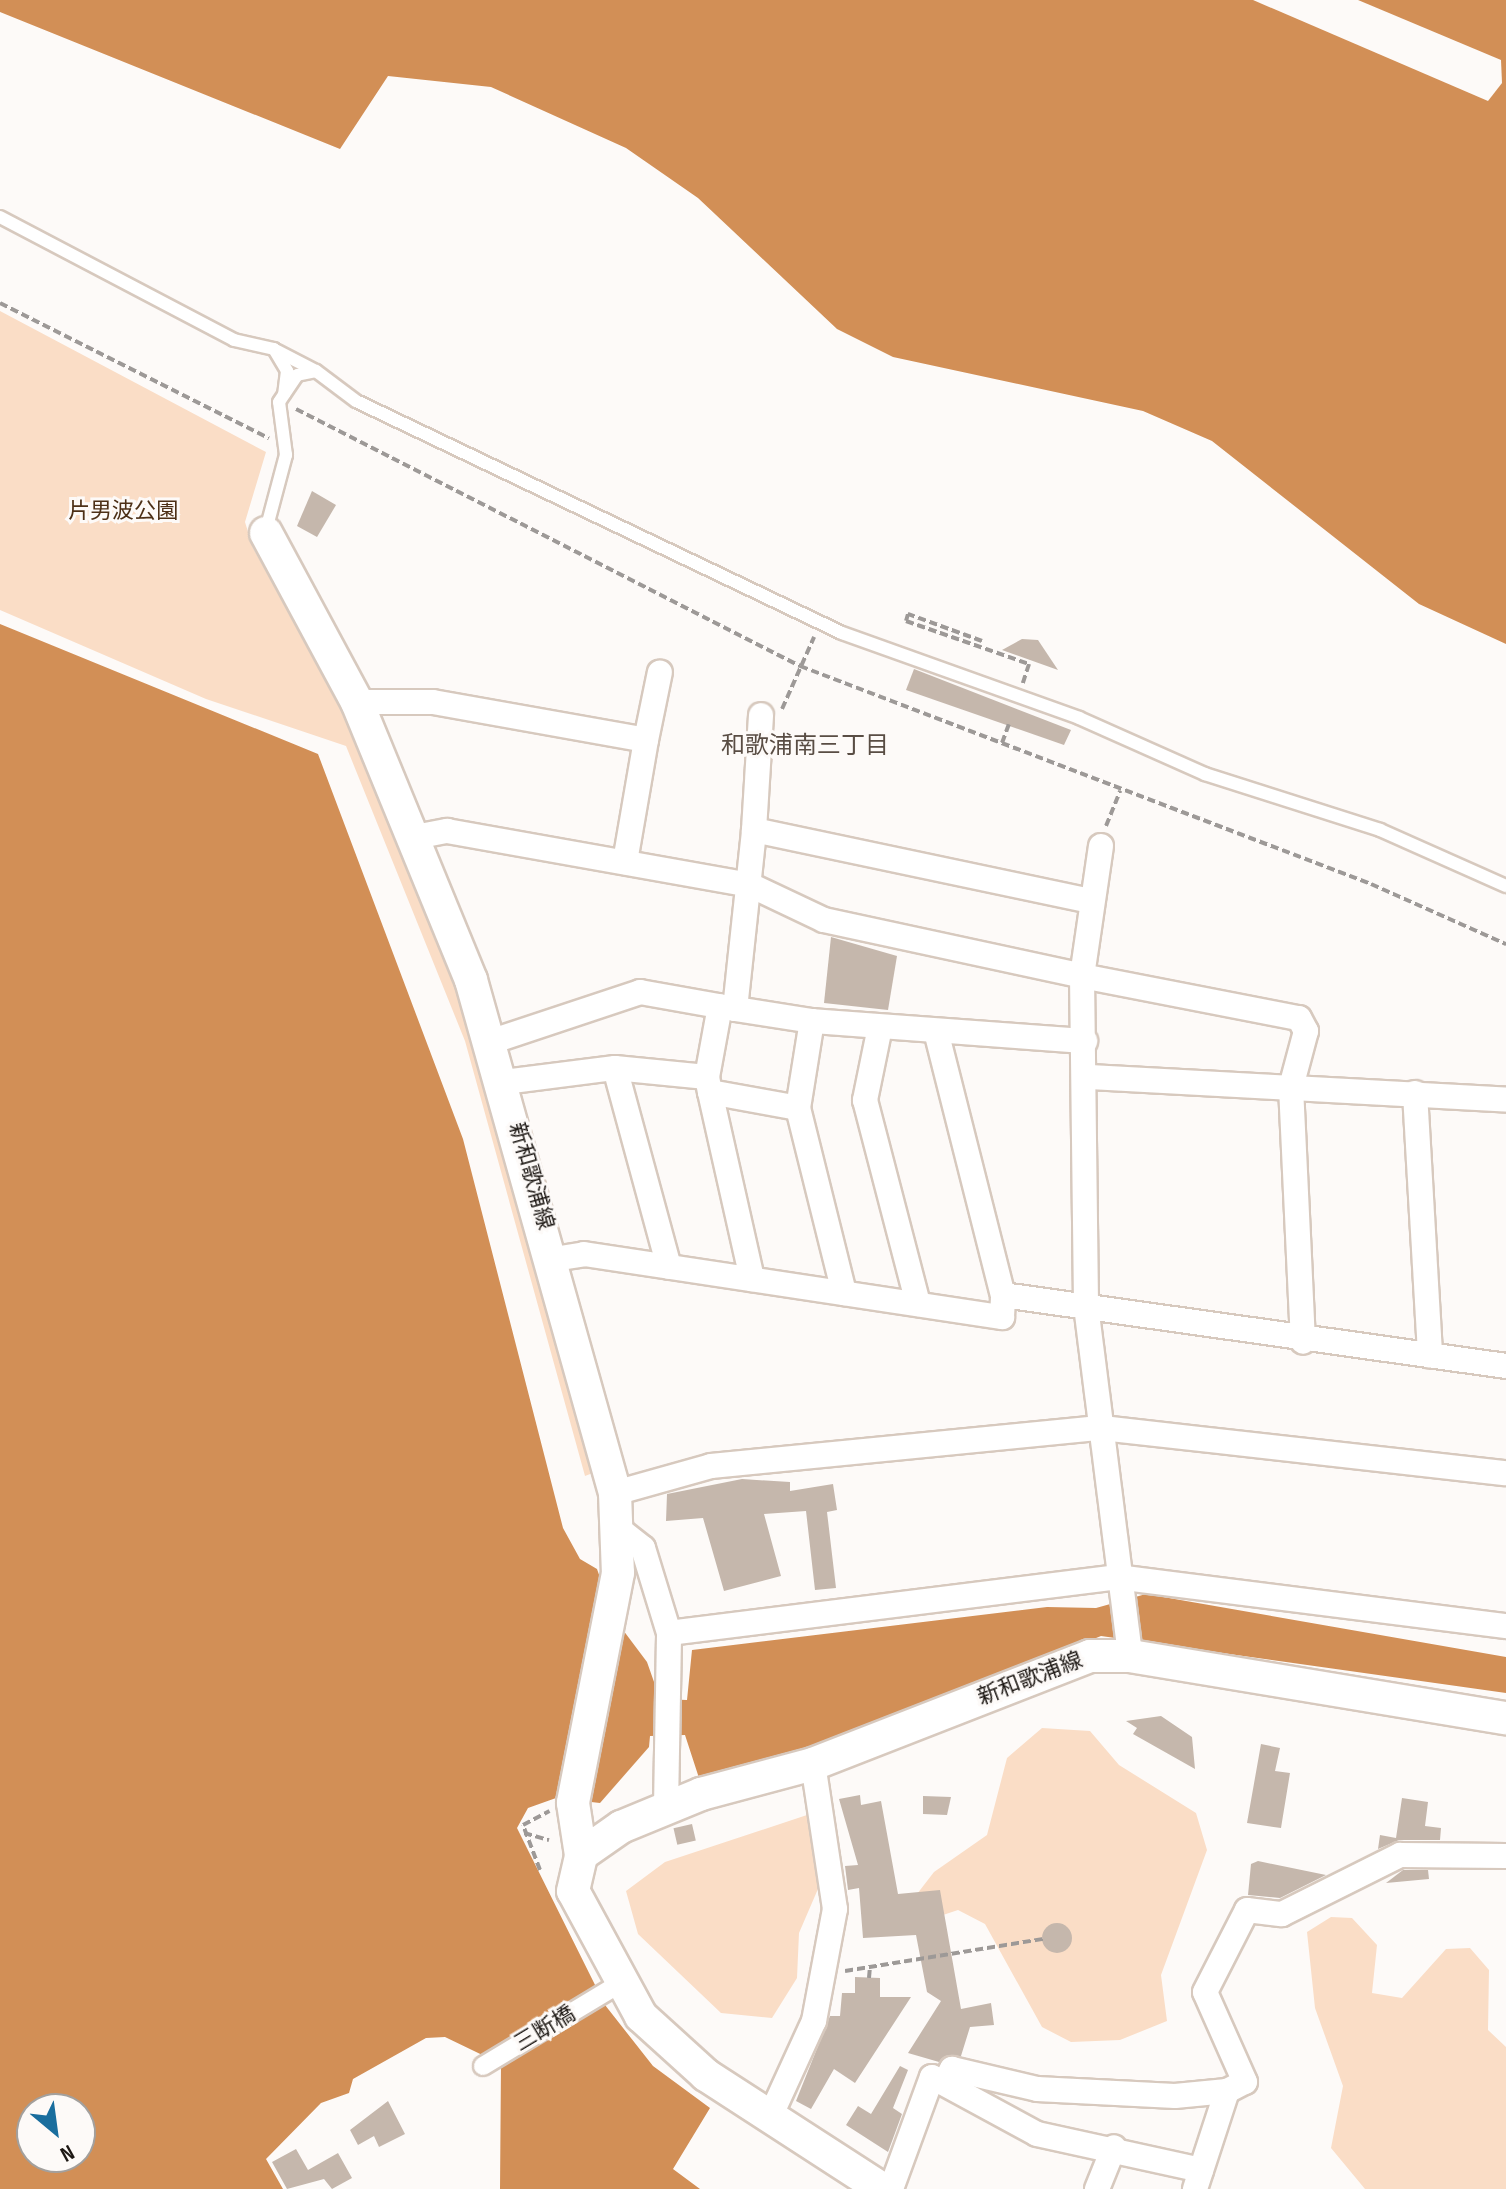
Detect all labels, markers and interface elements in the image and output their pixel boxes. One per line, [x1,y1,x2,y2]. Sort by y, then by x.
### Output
park label: 片男波公園 [68,499,178,525]
district label: 和歌浦南三丁目 [721,732,889,760]
street label: 新和歌浦線 [503,1119,559,1233]
street label: 新和歌浦線 [974,1647,1086,1711]
street label: 三断橋 [510,2001,580,2057]
north arrow [16,2093,96,2173]
text: N [55,2138,79,2167]

